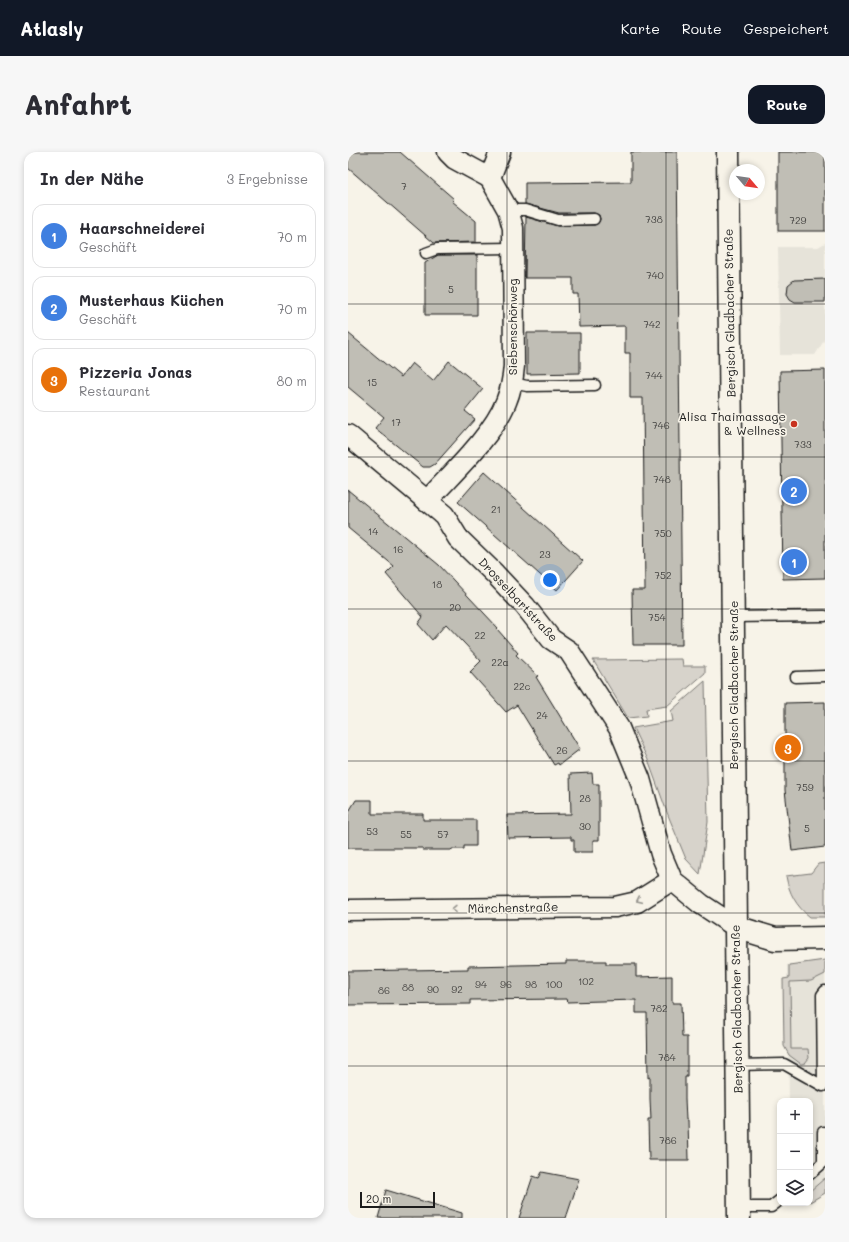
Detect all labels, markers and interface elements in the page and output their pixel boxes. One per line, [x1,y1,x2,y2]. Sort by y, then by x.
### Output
text: Atlasly [20,16,83,41]
text: Karte [621,19,660,38]
text: Route [682,19,722,38]
text: Gespeichert [744,19,829,38]
button: Route [748,85,825,124]
text: Anfahrt [24,86,132,122]
north arrow [729,164,765,200]
text: In der Nähe [40,167,144,189]
text: 3 Ergebnisse [227,170,308,187]
house number: 7 [401,179,407,193]
house number: 738 [645,212,663,226]
house number: 729 [789,213,807,227]
text: Haarschneiderei [79,218,205,238]
text: 1 [51,228,57,245]
text: 70 m [277,228,307,245]
street label: Bergisch Gladbacher Straße [720,228,738,398]
text: Geschäft [79,238,137,255]
house number: 740 [646,268,664,282]
street label: Siebenschönweg [504,279,520,375]
house number: 5 [448,282,454,296]
text: Musterhaus Küchen [79,290,224,310]
text: 2 [50,300,58,317]
text: 70 m [277,300,307,317]
text: Geschäft [79,310,137,327]
house number: 742 [644,317,661,331]
text: Pizzeria Jonas [79,362,192,382]
house number: 744 [645,368,663,382]
text: 3 [50,372,58,389]
text: 80 m [277,372,307,389]
house number: 15 [367,375,377,389]
text: Restaurant [79,382,150,399]
place label: Alisa Thaimassage & Wellness [679,408,786,438]
house number: 17 [391,415,401,429]
house number: 746 [652,418,670,432]
marker: Alisa Thaimassage & Wellness [789,419,799,429]
house number: 733 [794,437,812,451]
house number: 748 [653,472,671,486]
pin: 2 [781,476,807,506]
house number: 21 [491,502,501,516]
house number: 14 [368,524,378,538]
house number: 750 [654,526,672,540]
house number: 16 [393,542,403,556]
house number: 23 [539,547,551,561]
pin: 1 [781,547,807,577]
street label: Drosselbartstraße [476,554,562,645]
house number: 752 [655,568,671,582]
your location [540,570,560,590]
house number: 18 [432,577,442,591]
house number: 20 [449,600,461,614]
street label: Bergisch Gladbacher Straße [725,601,741,769]
house number: 754 [648,610,666,624]
house number: 22 [474,628,486,642]
house number: 22a [491,655,509,669]
house number: 22c [513,679,531,693]
house number: 24 [536,708,548,722]
pin: 3 [775,733,801,763]
house number: 26 [556,743,568,757]
house number: 759 [796,780,814,794]
house number: 28 [579,791,591,805]
house number: 30 [579,819,591,833]
house number: 5 [804,821,810,835]
house number: 53 [366,824,378,838]
house number: 55 [400,827,412,841]
house number: 57 [437,827,449,841]
one-way arrow [636,895,643,903]
street label: Märchenstraße [468,898,558,916]
one-way arrow [451,905,457,913]
street label: Bergisch Gladbacher Straße [727,924,745,1094]
house number: 102 [578,974,594,988]
house number: 94 [475,977,487,991]
house number: 96 [500,977,512,991]
house number: 98 [525,977,537,991]
house number: 100 [546,977,562,991]
house number: 88 [402,980,414,994]
house number: 90 [427,982,439,996]
house number: 92 [451,982,463,996]
house number: 86 [378,983,390,997]
house number: 782 [650,1001,668,1015]
house number: 784 [658,1050,676,1064]
map controls [777,1098,813,1206]
button: + [777,1098,813,1134]
house number: 786 [659,1133,677,1147]
button: − [777,1134,813,1170]
button: layers [777,1170,813,1206]
scale bar [360,1190,435,1209]
text: 20 m [366,1191,391,1206]

